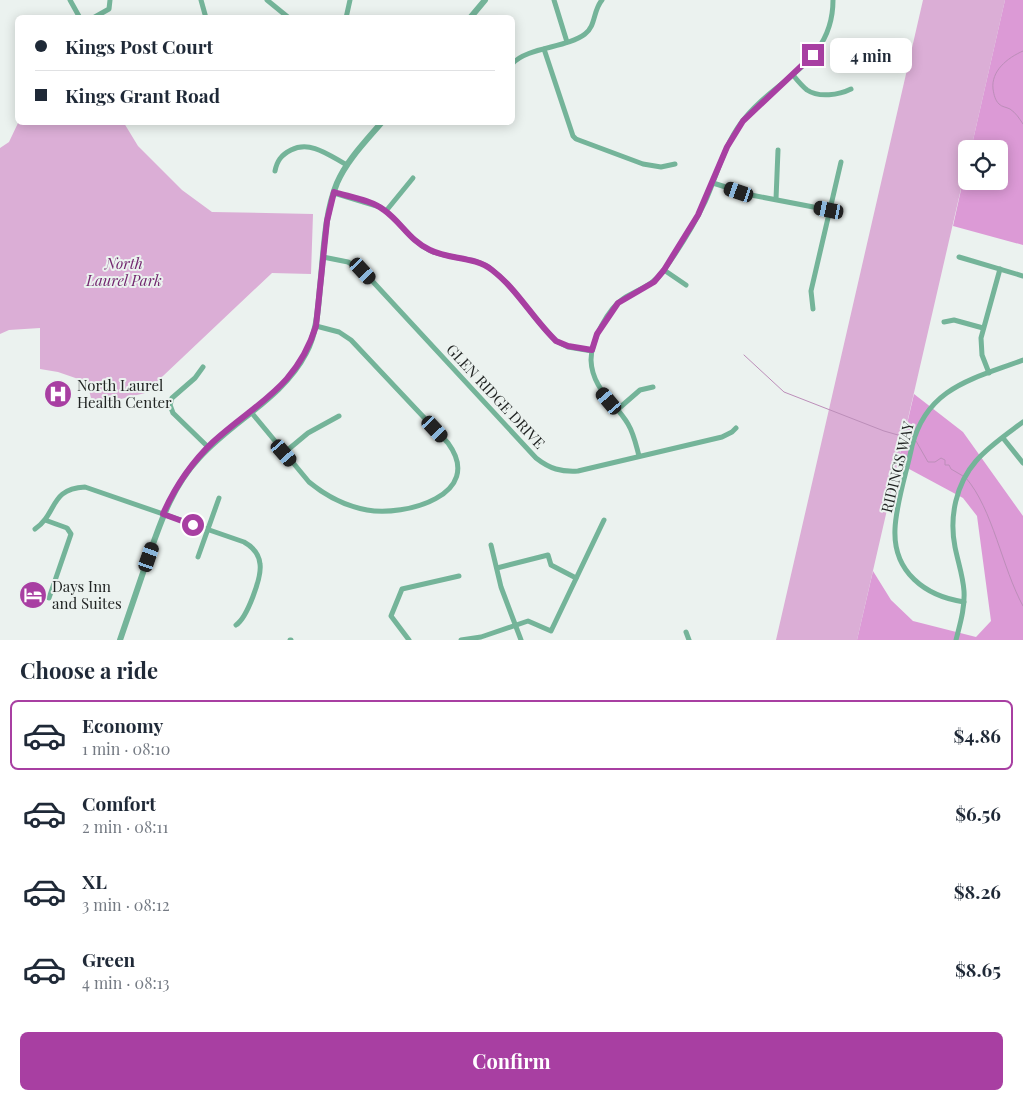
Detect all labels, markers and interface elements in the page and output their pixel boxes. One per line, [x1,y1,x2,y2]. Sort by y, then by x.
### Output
text: Kings Post Court [65,33,213,59]
callout: 4 min [830,38,913,72]
route end [802,44,824,66]
text: 4 min [850,45,892,66]
text: Kings Grant Road [65,82,220,108]
map controls [958,140,1008,190]
button: locate [958,140,1008,190]
car [722,180,755,204]
car [812,200,845,220]
park label: North Laurel Park [85,253,162,290]
car [347,255,378,287]
street label: GLEN RIDGE DRIVE [442,339,550,453]
place label: North Laurel Health Center [77,375,172,412]
hospital icon: North Laurel Health Center [43,379,73,409]
car [593,385,624,417]
car [419,413,450,445]
street label: RIDINGS WAY [876,419,918,515]
car [268,437,299,469]
route start [182,514,204,536]
car [137,540,160,574]
place label: Days Inn and Suites [52,576,122,613]
hotel icon: Days Inn and Suites [18,580,48,610]
text: Choose a ride [20,655,158,685]
text: Economy [82,712,163,738]
icon: car [22,713,67,758]
text: $4.86 [954,722,1001,748]
text: 1 min · 08:10 [82,738,170,759]
text: Comfort [82,790,156,816]
icon: car [22,791,67,836]
text: $6.56 [955,800,1001,826]
text: 2 min · 08:11 [82,816,168,837]
text: XL [82,868,107,894]
icon: car [22,869,67,914]
text: $8.26 [954,878,1001,904]
text: 3 min · 08:12 [82,894,170,915]
text: Green [82,946,135,972]
icon: car [22,947,67,992]
text: $8.65 [955,956,1001,982]
text: 4 min · 08:13 [82,972,170,993]
button: Confirm [20,1032,1003,1090]

